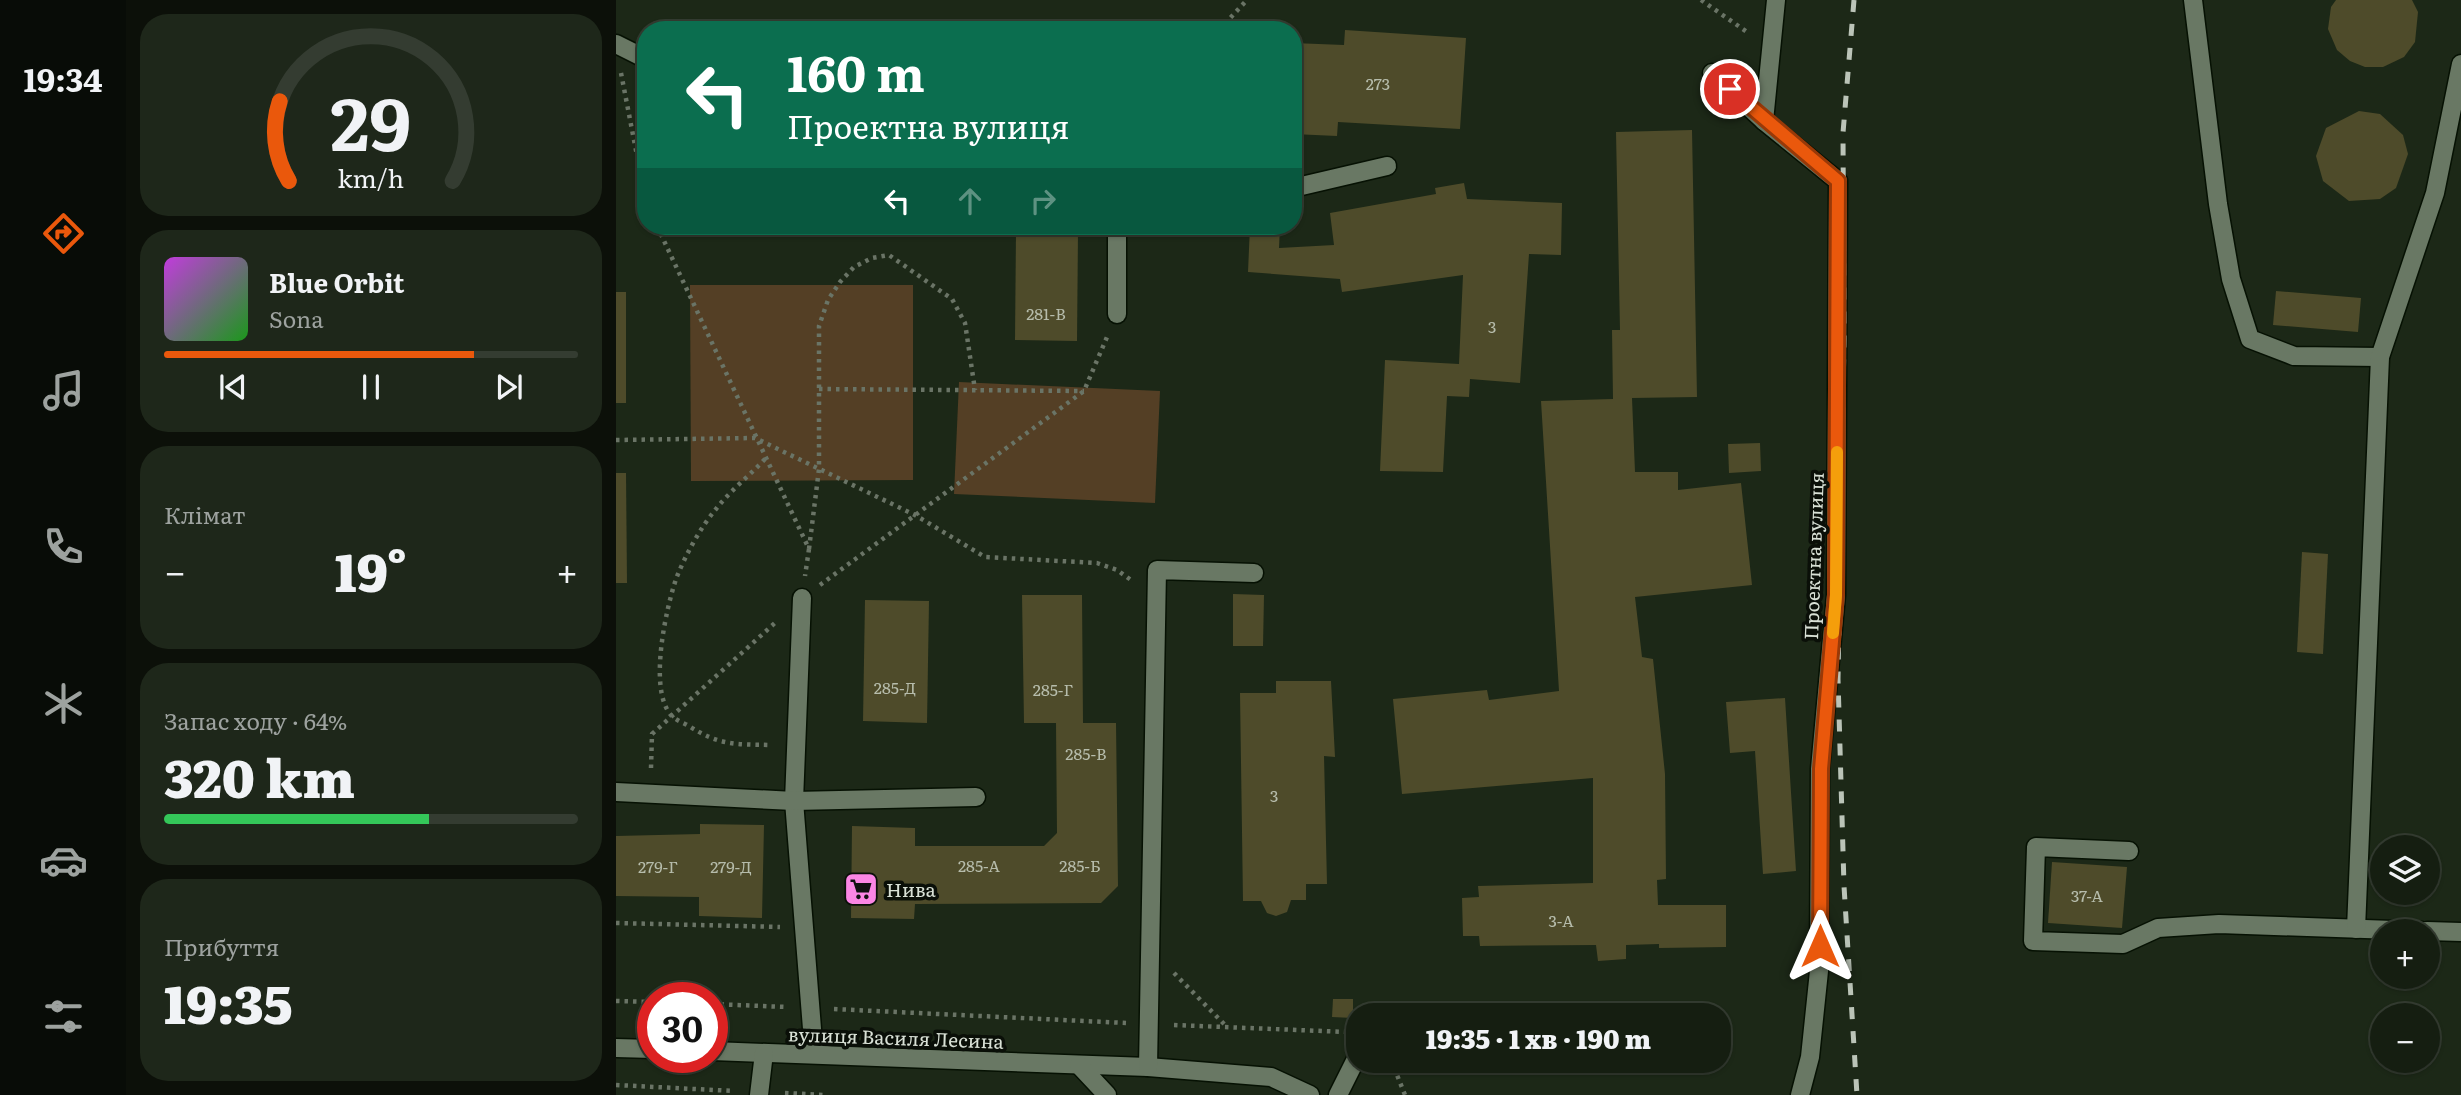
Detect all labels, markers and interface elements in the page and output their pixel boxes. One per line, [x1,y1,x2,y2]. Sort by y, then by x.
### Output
text: 160 m [787,34,925,107]
icon: left [672,49,763,140]
text: 19:34 [23,54,103,102]
pin [1700,59,1760,119]
text: 29 [330,65,412,173]
icon: arrive [1711,70,1749,108]
house number: 273 [1366,71,1390,95]
text: Проектна вулиця [787,101,1069,149]
text: km/h [338,159,404,196]
icon: left [878,182,916,220]
icon: ahead [951,182,989,220]
icon: right [1024,182,1062,220]
icon: directions [39,209,88,258]
text: Blue Orbit [269,262,404,301]
text: Sona [269,301,324,335]
house number: 281-В [1026,301,1066,325]
house number: 3 [1488,314,1496,338]
icon: music [39,366,88,415]
icon: previous [214,368,252,406]
icon: pause [352,368,390,406]
icon: next [490,368,528,406]
street label: Проектна вулиця [1796,472,1830,640]
text: Клімат [164,497,246,531]
icon: phone [39,522,88,571]
text: 19° [335,531,407,608]
text: − [164,541,186,598]
text: + [556,541,578,598]
house number: 285-Д [874,675,916,699]
house number: 285-Г [1033,677,1074,701]
icon: climate [39,679,88,728]
text: Запас ходу · 64% [164,703,347,737]
text: 320 km [164,737,355,814]
house number: 285-В [1065,741,1107,765]
house number: 3 [1270,783,1278,807]
map controls [2370,835,2440,1073]
button: layers [2370,835,2440,905]
icon: car [39,836,88,885]
house number: 285-А [958,853,1000,877]
house number: 285-Б [1059,853,1101,877]
house number: 279-Г [638,854,678,878]
house number: 279-Д [710,854,752,878]
supermarket icon: Нива [842,870,880,908]
place label: Нива [886,875,937,903]
house number: 37-А [2071,883,2103,907]
house number: 3-А [1548,908,1574,932]
position arrow [1783,909,1857,983]
button: + [2370,919,2440,989]
text: Прибуття [164,929,279,963]
text: 19:35 [164,963,293,1040]
speed limit sign: 30 [637,982,728,1073]
icon: filters [39,992,88,1041]
button: − [2370,1003,2440,1073]
text: 19:35 · 1 хв · 190 m [1426,1018,1651,1057]
street label: вулиця Василя Лесина [788,1019,1005,1055]

